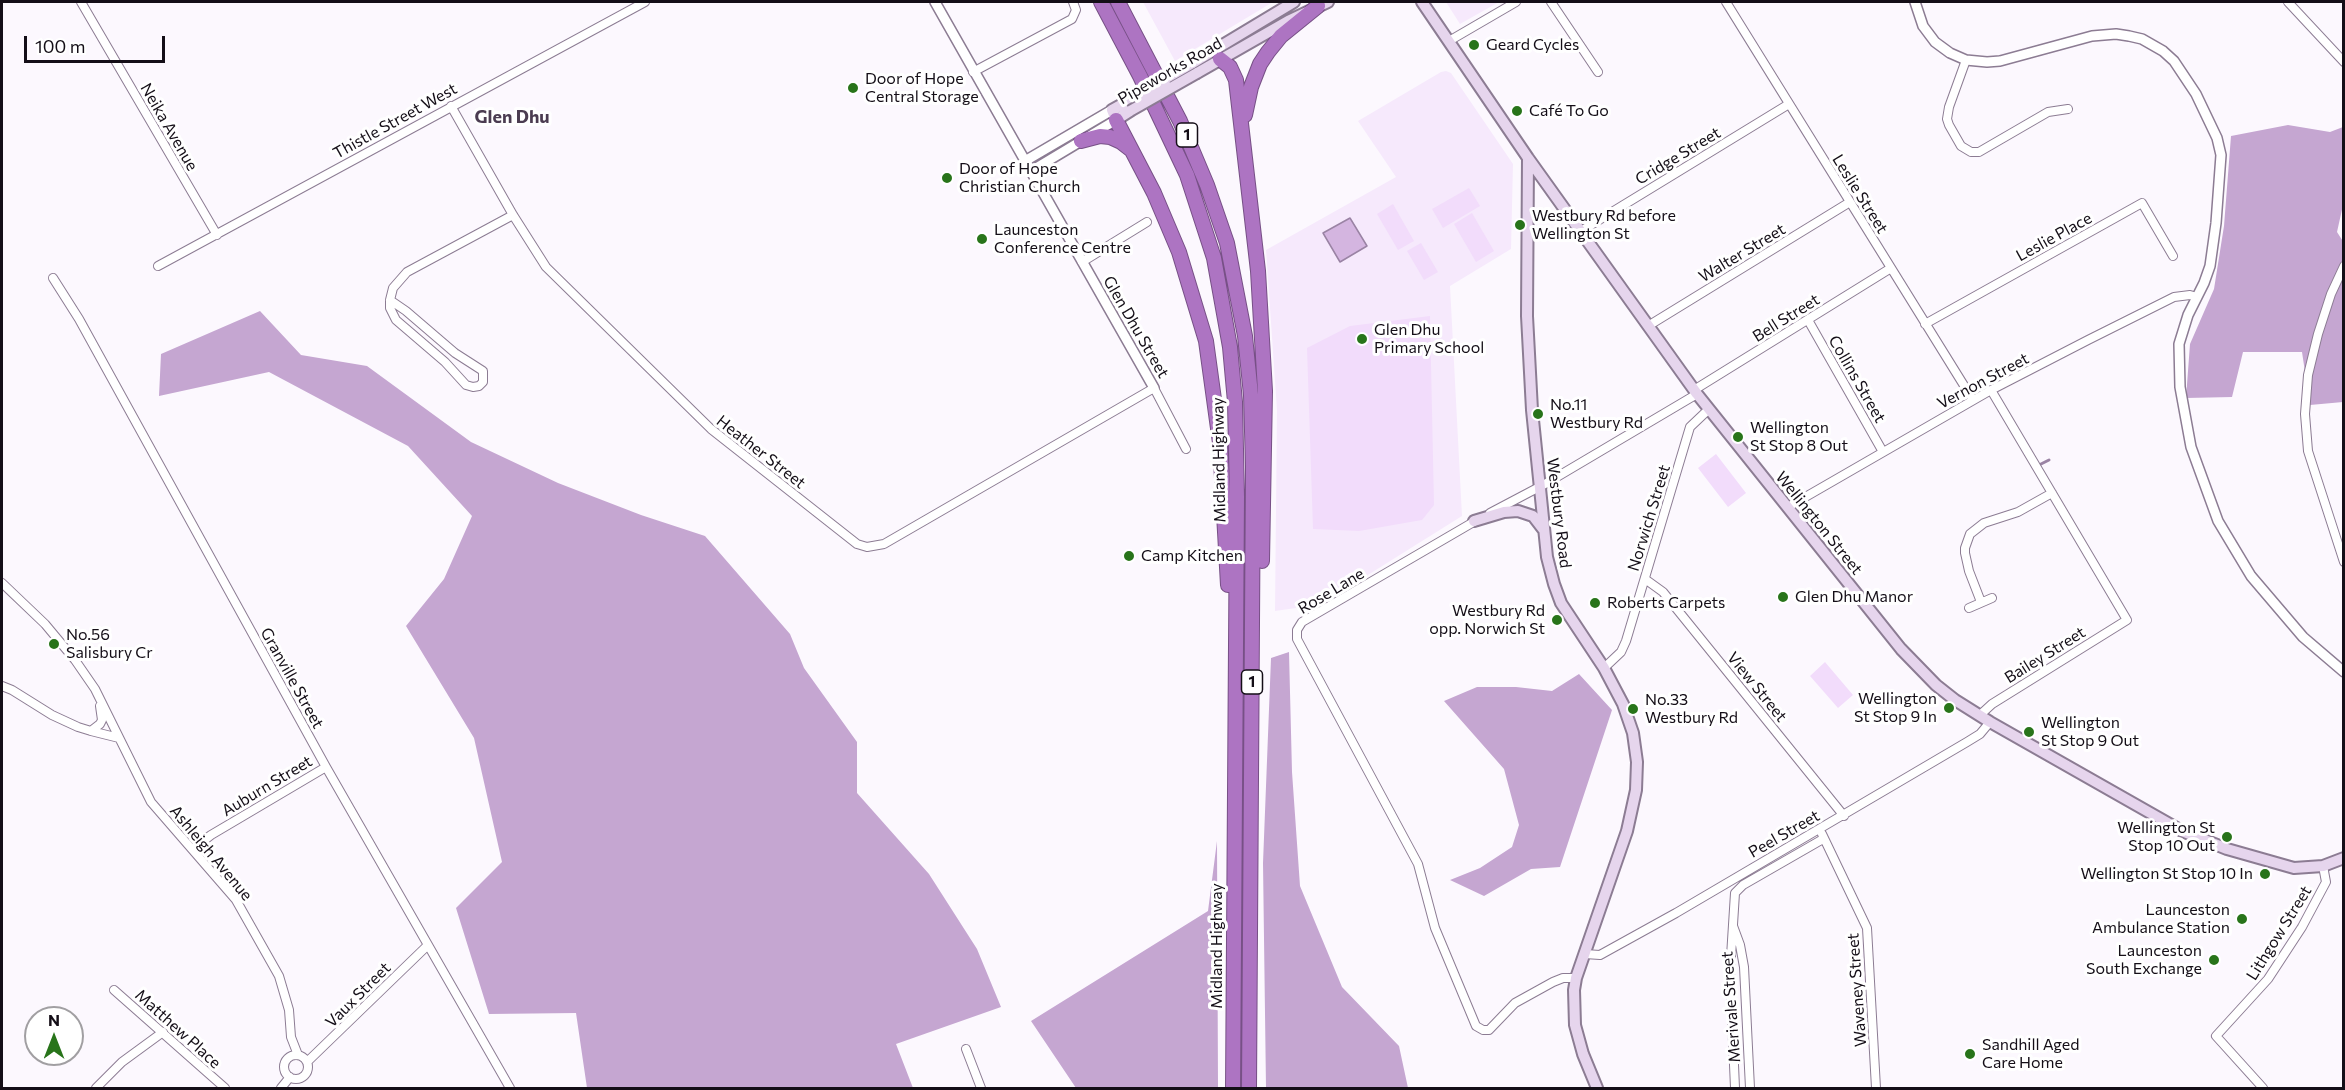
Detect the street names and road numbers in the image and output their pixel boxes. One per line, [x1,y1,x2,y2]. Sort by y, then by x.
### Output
street label: Pipeworks Road [1115,34,1225,108]
street label: Thistle Street West [330,79,460,163]
street label: Neika Avenue [136,80,202,174]
road number: 1 [1176,123,1198,147]
street label: Cridge Street [1632,123,1724,189]
street label: Leslie Street [1828,151,1892,237]
street label: Leslie Place [2013,208,2095,266]
street label: Walter Street [1695,220,1789,286]
street label: Glen Dhu Street [1099,273,1173,381]
street label: Bell Street [1749,290,1823,346]
street label: Collins Street [1824,332,1890,426]
street label: Vernon Street [1934,349,2032,413]
street label: Midland Highway [1208,397,1230,523]
street label: Heather Street [713,411,809,493]
street label: Westbury Road [1543,457,1575,569]
street label: Norwich Street [1624,462,1674,574]
street label: Wellington Street [1772,468,1866,578]
street label: Rose Lane [1295,564,1367,618]
street label: Bailey Street [2001,623,2089,687]
street label: Granville Street [256,624,328,732]
street label: View Street [1723,648,1791,726]
road number: 1 [1242,670,1262,694]
street label: Auburn Street [218,751,316,821]
street label: Ashleigh Avenue [166,802,256,904]
street label: Peel Street [1745,806,1823,862]
street label: Lithgow Street [2242,882,2316,984]
street label: Midland Highway [1207,883,1227,1009]
street label: Waveney Street [1843,932,1871,1048]
street label: Merivale Street [1718,951,1744,1063]
street label: Vaux Street [321,958,395,1032]
street label: Matthew Place [131,985,225,1073]

